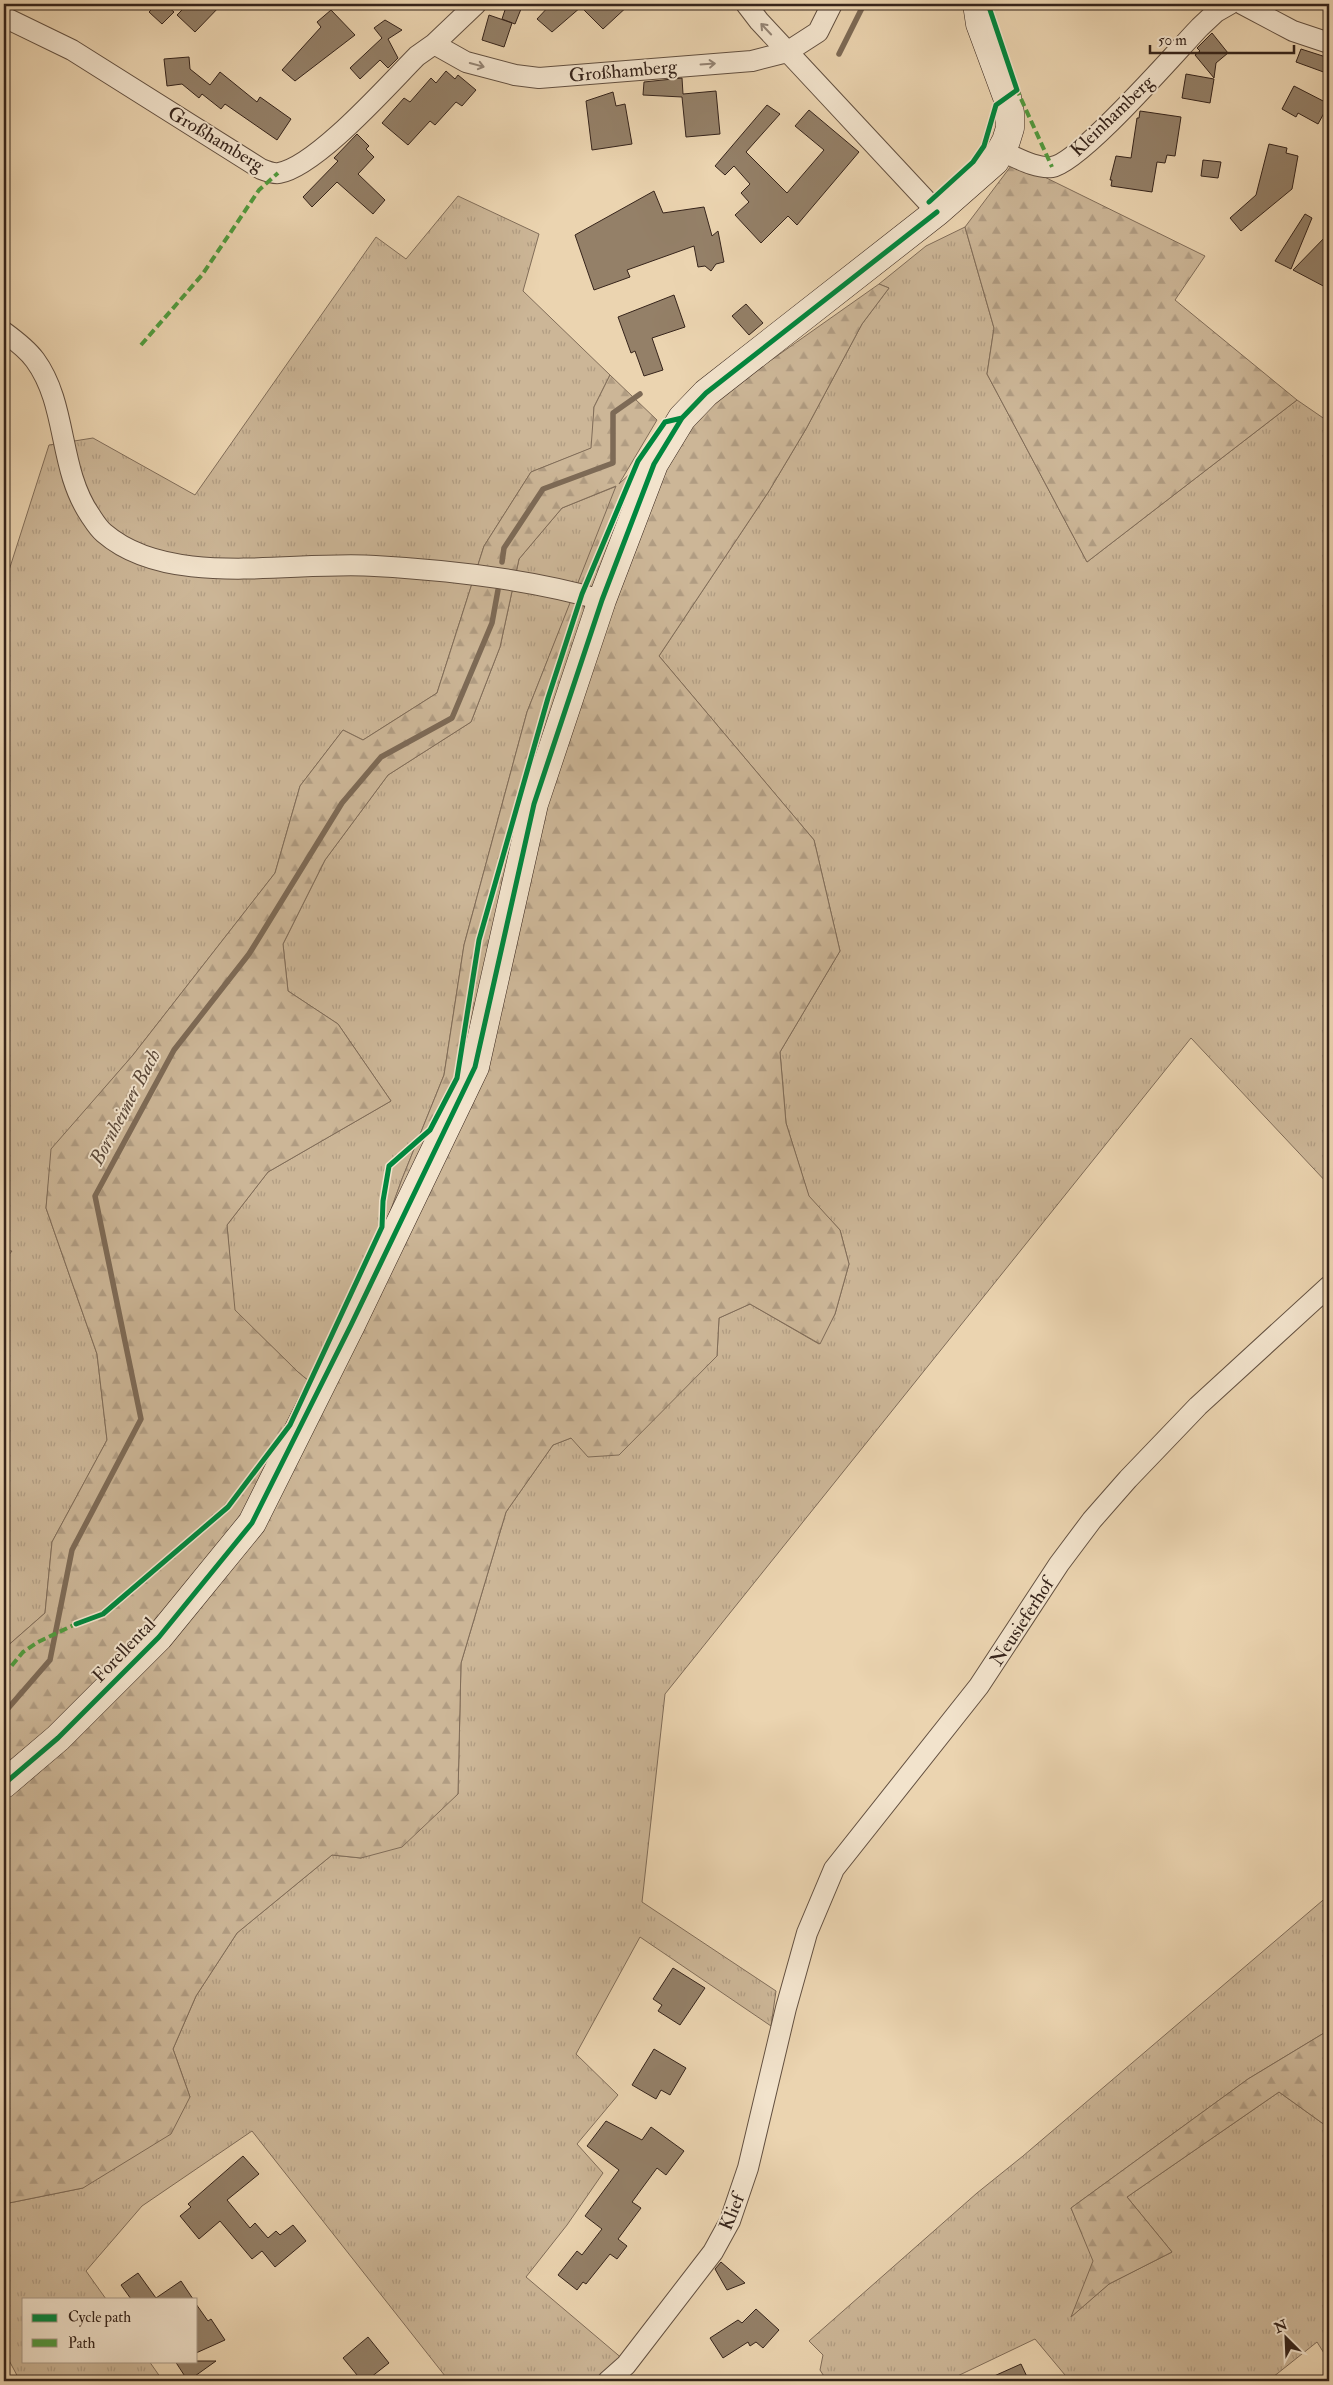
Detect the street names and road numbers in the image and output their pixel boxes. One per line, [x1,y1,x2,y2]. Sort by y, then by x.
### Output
street label: Großhamberg [568,54,679,88]
street label: Kleinhamberg [1065,70,1159,162]
street label: Großhamberg [163,101,269,178]
street label: Neusieferhof [985,1571,1061,1671]
street label: Forellental [87,1612,161,1688]
street label: Klief [714,2188,751,2234]

